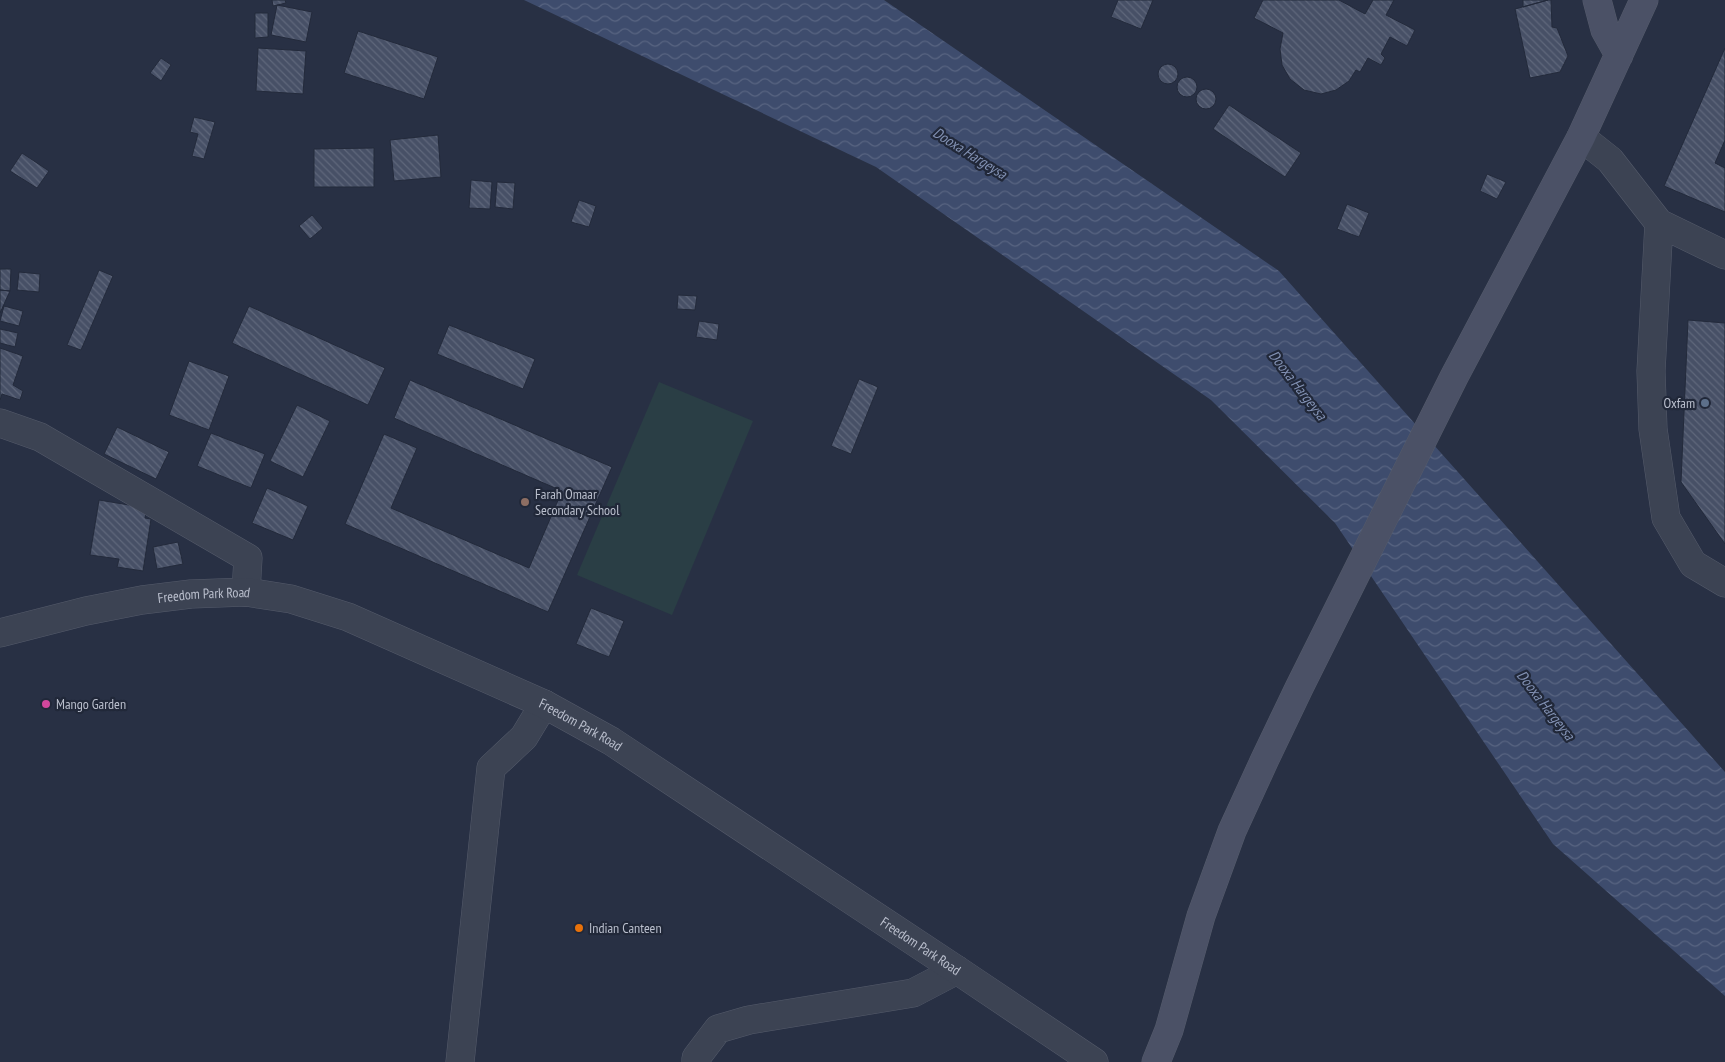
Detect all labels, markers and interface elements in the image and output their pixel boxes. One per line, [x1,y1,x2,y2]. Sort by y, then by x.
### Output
water label: Dooxa Hargeysa [930,123,1011,184]
water label: Dooxa Hargeysa [1265,346,1332,424]
place label: Oxfam [1664,394,1695,412]
marker: Oxfam [1699,397,1711,409]
place label: Farah Omaar Secondary School [535,485,620,519]
marker: Farah Omaar Secondary School [519,496,531,508]
street label: Freedom Park Road [157,583,251,607]
water label: Dooxa Hargeysa [1513,666,1580,744]
street label: Freedom Park Road [536,694,626,755]
place label: Mango Garden [56,695,126,713]
marker: Mango Garden [40,698,52,710]
street label: Freedom Park Road [877,913,964,979]
place label: Indian Canteen [589,919,662,937]
marker: Indian Canteen [573,922,585,934]

